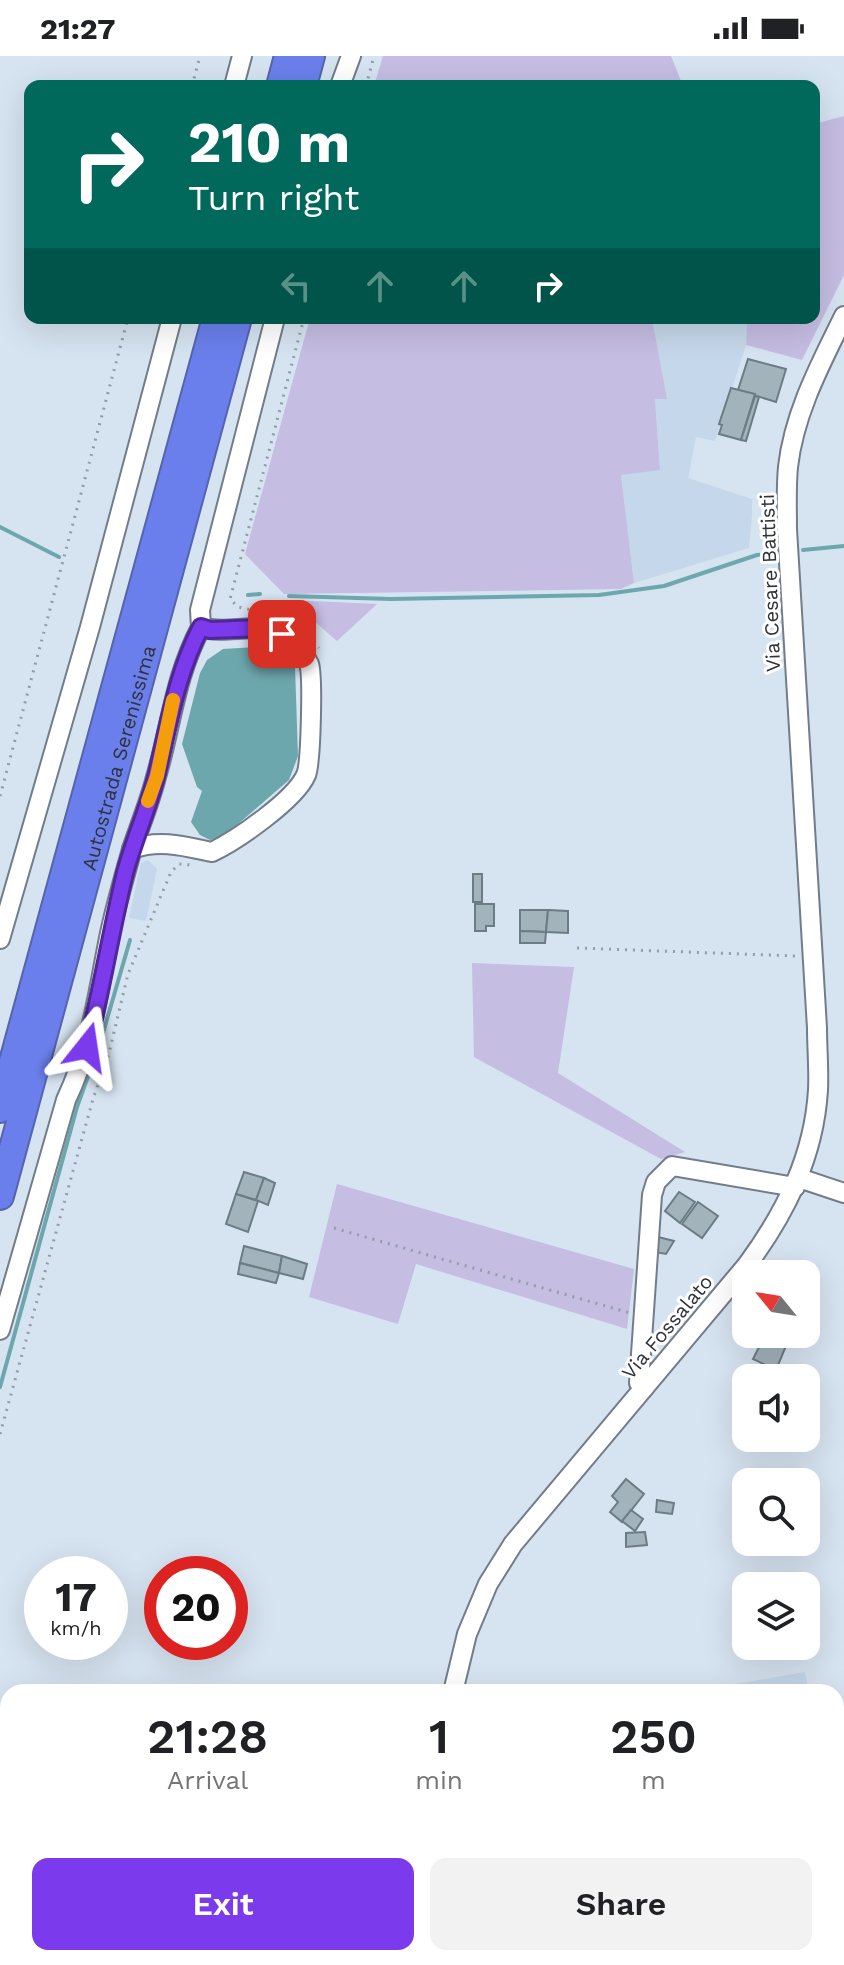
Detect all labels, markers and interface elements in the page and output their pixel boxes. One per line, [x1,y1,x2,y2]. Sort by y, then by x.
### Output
text: 21:27 [40,11,115,46]
text: 210 m [188,110,350,176]
icon: right [56,112,160,216]
text: Turn right [188,177,359,219]
icon: left [274,264,318,308]
icon: ahead [358,264,402,308]
icon: ahead [442,264,486,308]
icon: right [526,264,570,308]
street label: Via Cesare Battisti [755,493,785,673]
pin [248,600,316,668]
icon: arrive [260,612,304,656]
street label: Autostrada Serenissima [77,642,161,873]
position arrow [45,1005,129,1089]
north arrow [732,1260,820,1348]
map controls [732,1260,820,1660]
street label: Via Fossalato [616,1270,718,1384]
button: sound [732,1364,820,1452]
button: search [732,1468,820,1556]
speed limit sign: 20 [144,1556,248,1660]
button: layers [732,1572,820,1660]
text: 17 [55,1574,97,1621]
text: km/h [50,1616,102,1640]
text: 21:28 [147,1708,268,1765]
text: 1 [429,1708,449,1765]
text: 250 [610,1708,697,1765]
text: Arrival [167,1765,248,1795]
text: min [415,1765,463,1795]
text: m [641,1765,666,1795]
button: Exit [32,1858,414,1950]
button: Share [430,1858,812,1950]

